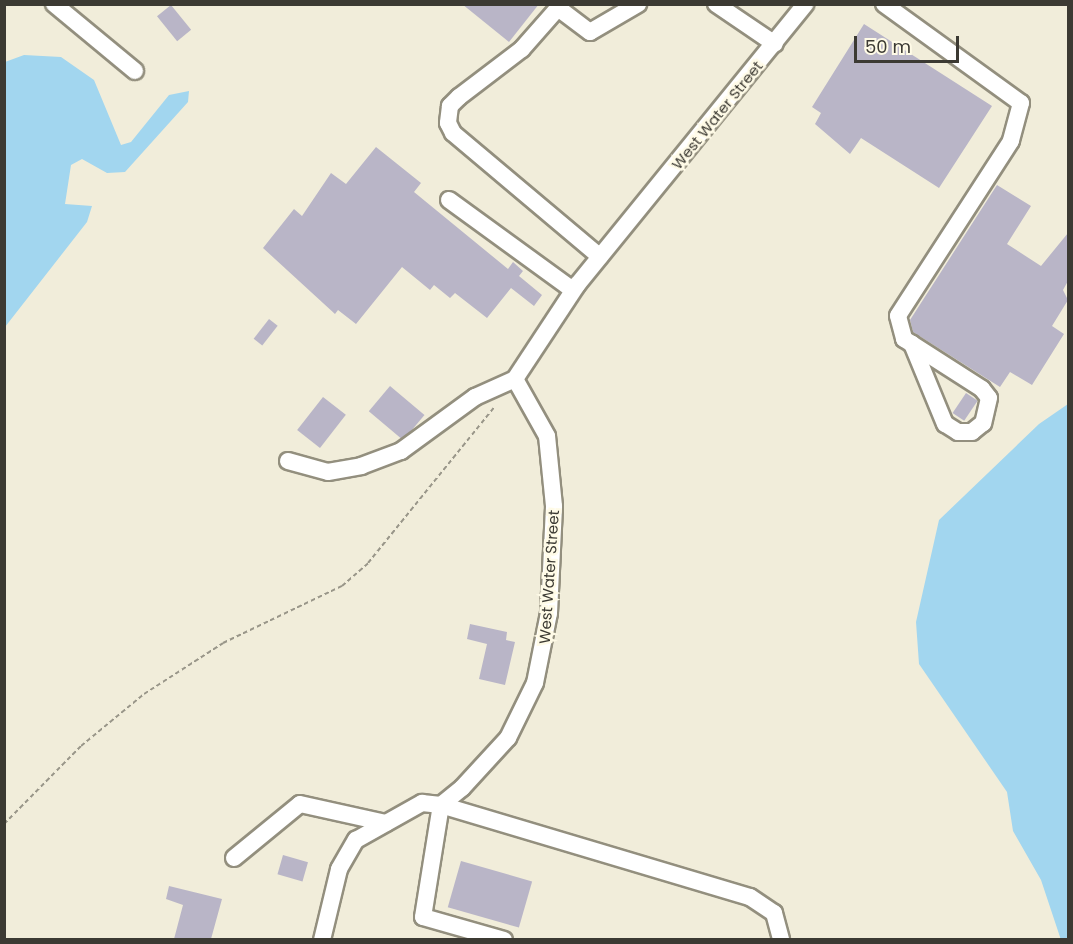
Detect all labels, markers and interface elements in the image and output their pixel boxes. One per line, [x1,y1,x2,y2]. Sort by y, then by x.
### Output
scale bar [857,24,962,62]
text: 50 m [865,34,911,59]
street label: West Water Street [668,57,766,173]
street label: West Water Street [535,509,563,645]

